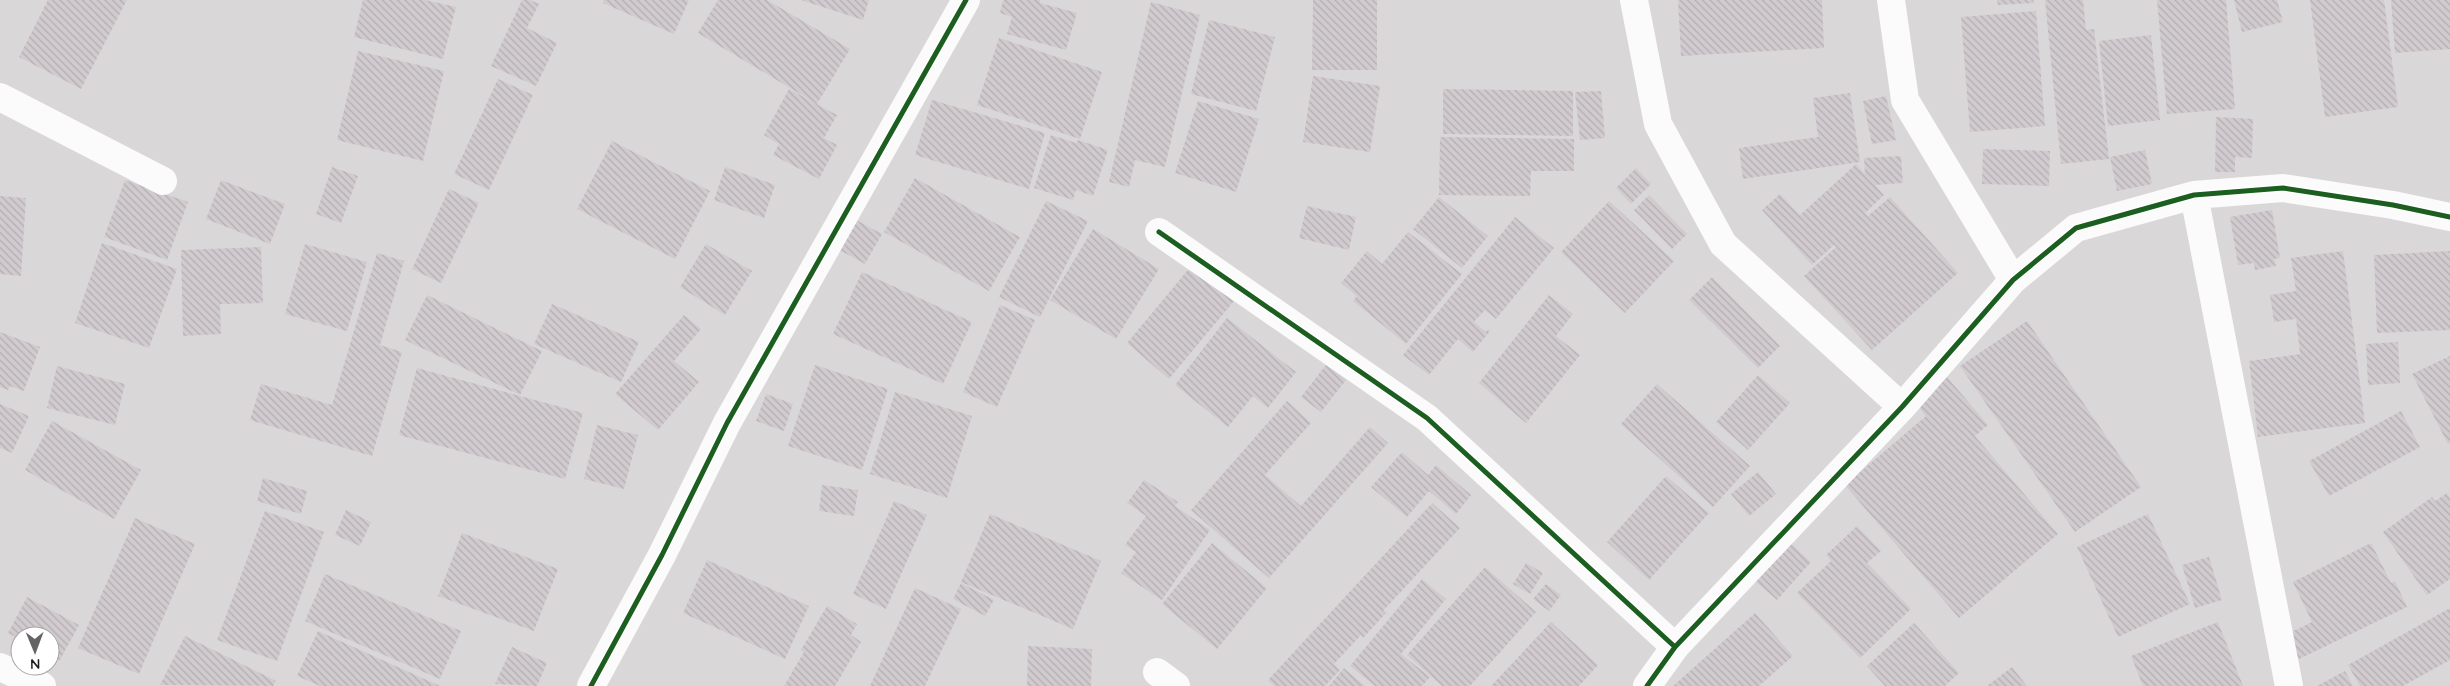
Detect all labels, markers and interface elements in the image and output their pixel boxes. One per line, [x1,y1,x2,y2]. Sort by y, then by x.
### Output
north arrow [10,626,60,676]
text: N [30,655,41,673]

